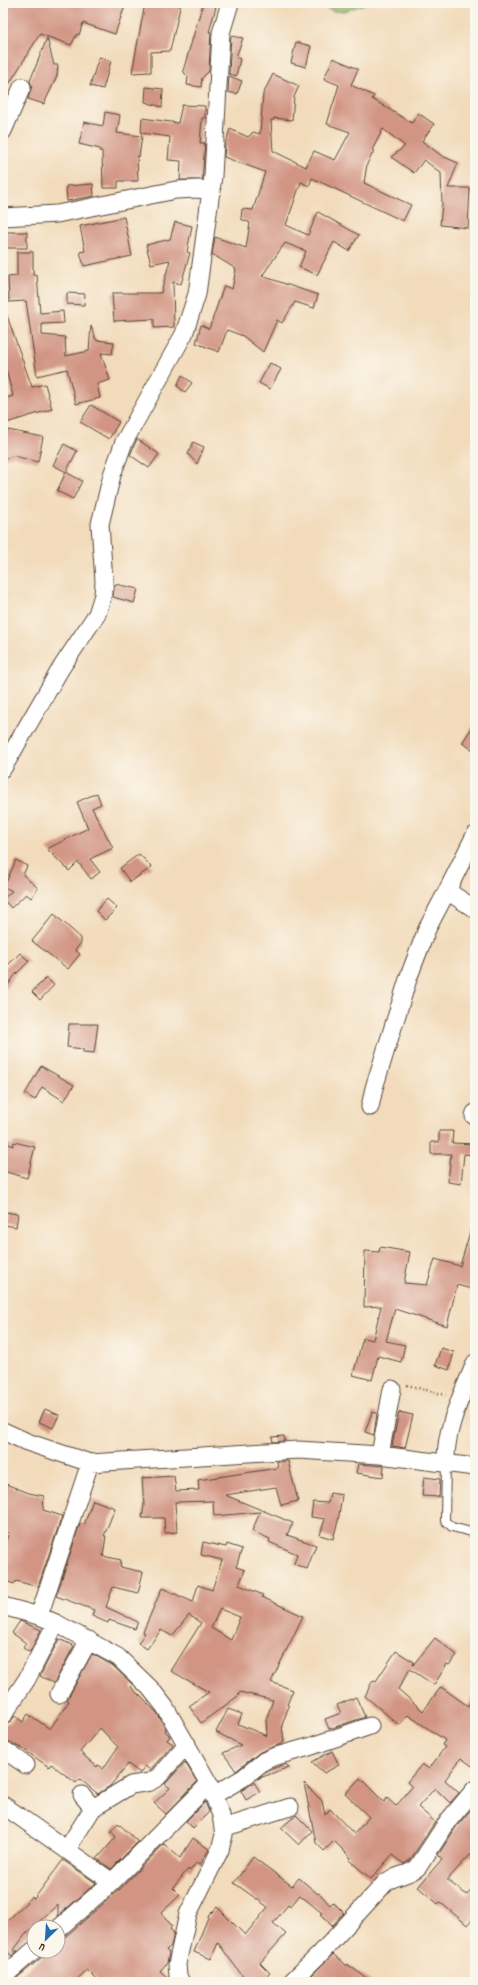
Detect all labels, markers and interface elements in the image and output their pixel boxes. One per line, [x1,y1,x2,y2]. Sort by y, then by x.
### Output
north arrow [26,1919,66,1959]
text: U [37,1938,48,1955]

